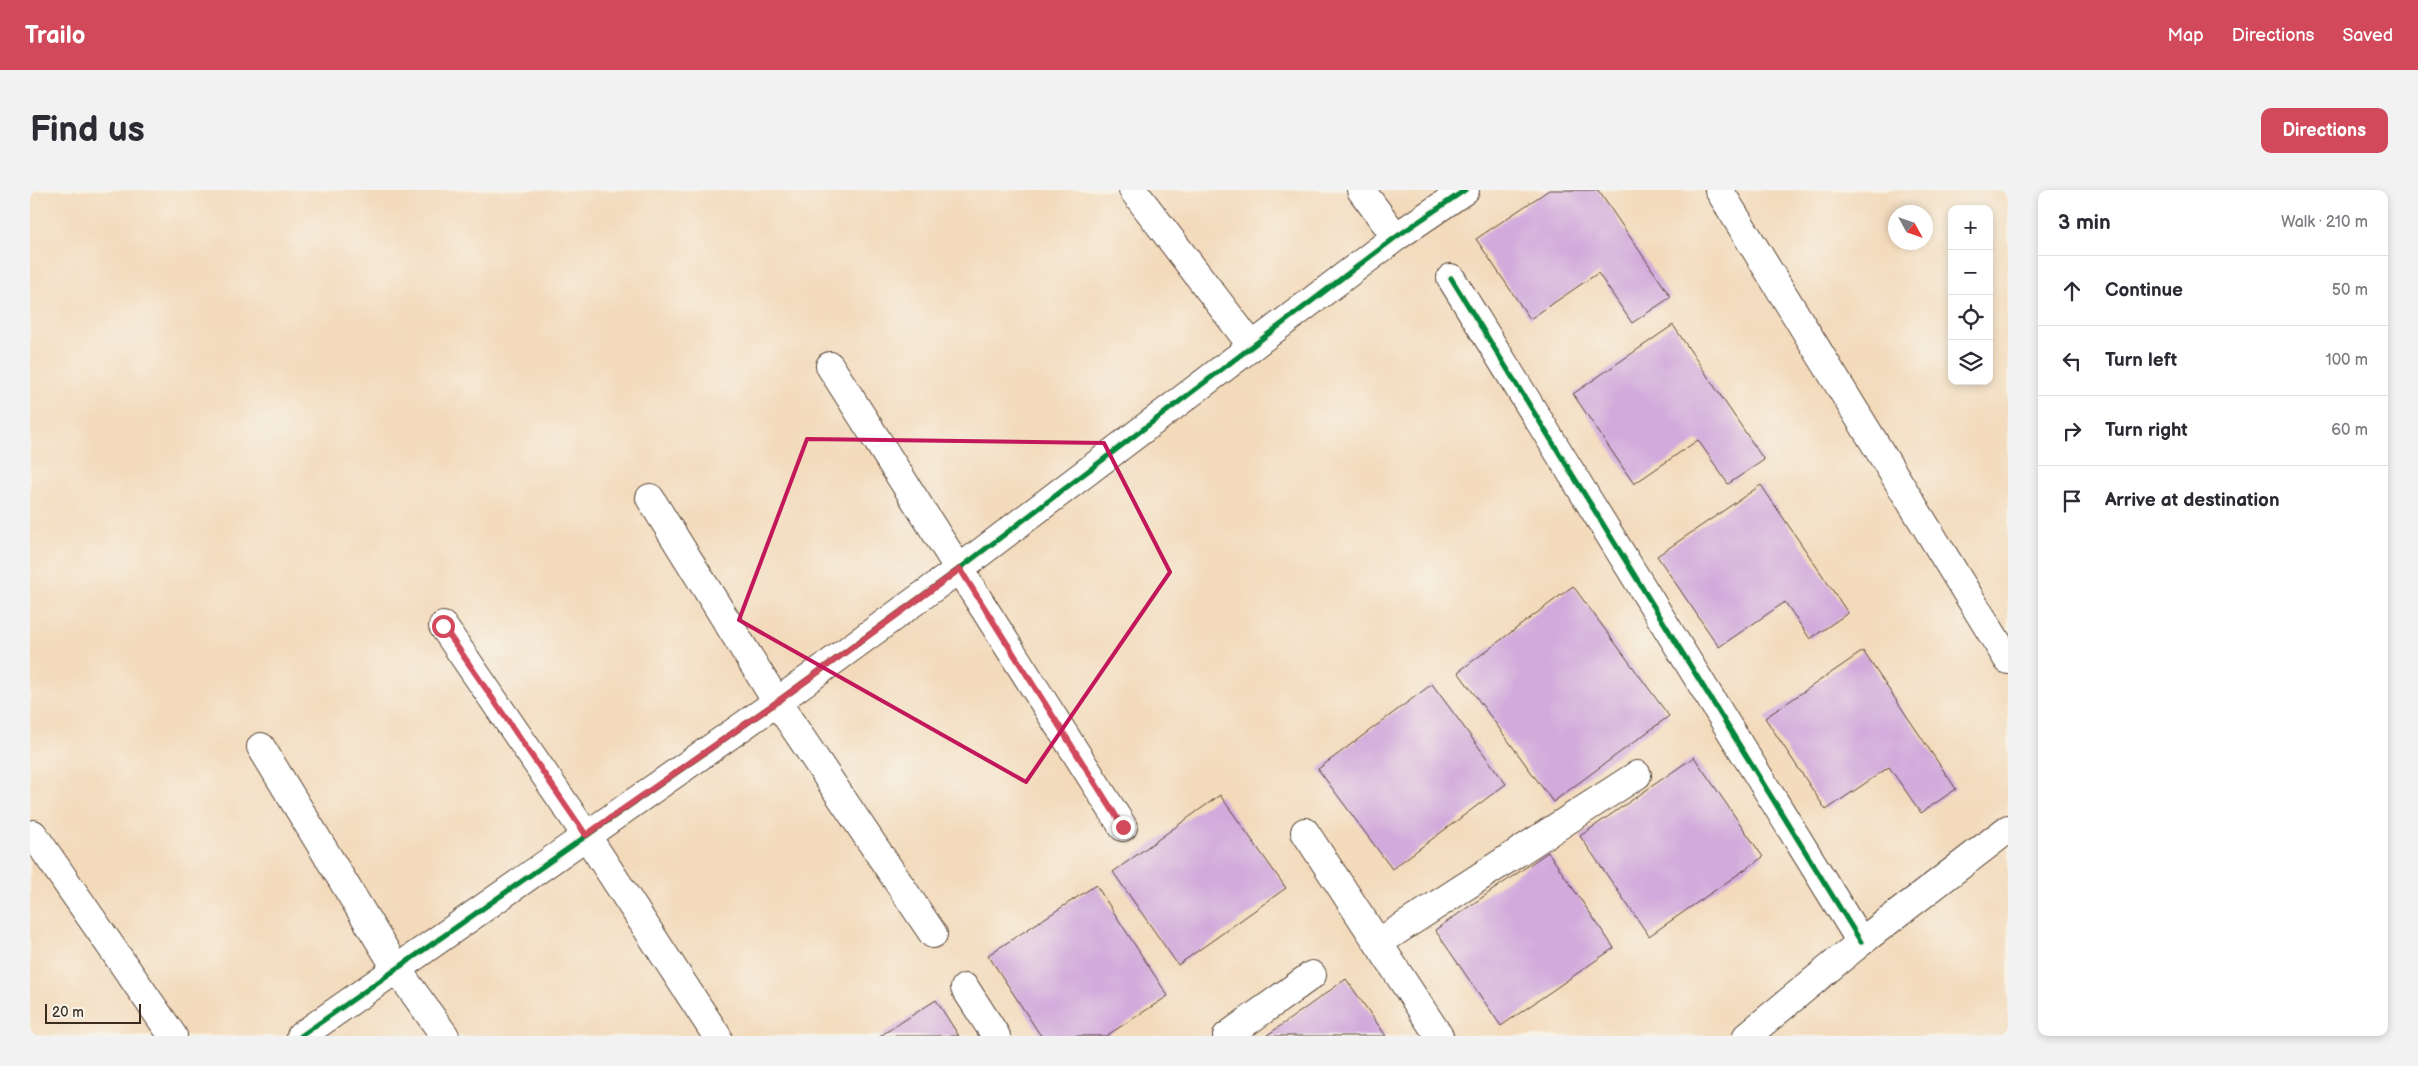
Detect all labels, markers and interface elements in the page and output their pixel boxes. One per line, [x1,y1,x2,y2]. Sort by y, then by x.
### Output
text: Trailo [25,21,85,50]
text: Map [2168,25,2204,46]
text: Directions [2232,25,2314,46]
text: Saved [2342,25,2393,46]
button: Directions [2261,108,2388,153]
text: Find us [30,109,145,152]
north arrow [1888,205,1933,250]
map controls [1948,205,1993,385]
button: + [1948,205,1993,250]
text: 3 min [2058,210,2111,235]
text: Walk · 210 m [2281,213,2368,232]
button: − [1948,250,1993,295]
icon: ahead [2058,277,2086,305]
text: Continue [2105,279,2183,302]
text: 50 m [2332,281,2368,300]
button: locate [1948,295,1993,340]
button: layers [1948,340,1993,385]
icon: left [2058,347,2086,375]
text: Turn left [2105,349,2177,372]
text: 100 m [2325,351,2368,370]
icon: right [2058,417,2086,445]
text: Turn right [2105,419,2188,442]
text: 60 m [2331,421,2368,440]
icon: arrive [2058,487,2086,515]
text: Arrive at destination [2105,489,2280,512]
route start [432,615,455,638]
route end [1112,816,1135,839]
scale bar [45,1001,141,1024]
text: 20 m [52,1004,84,1021]

